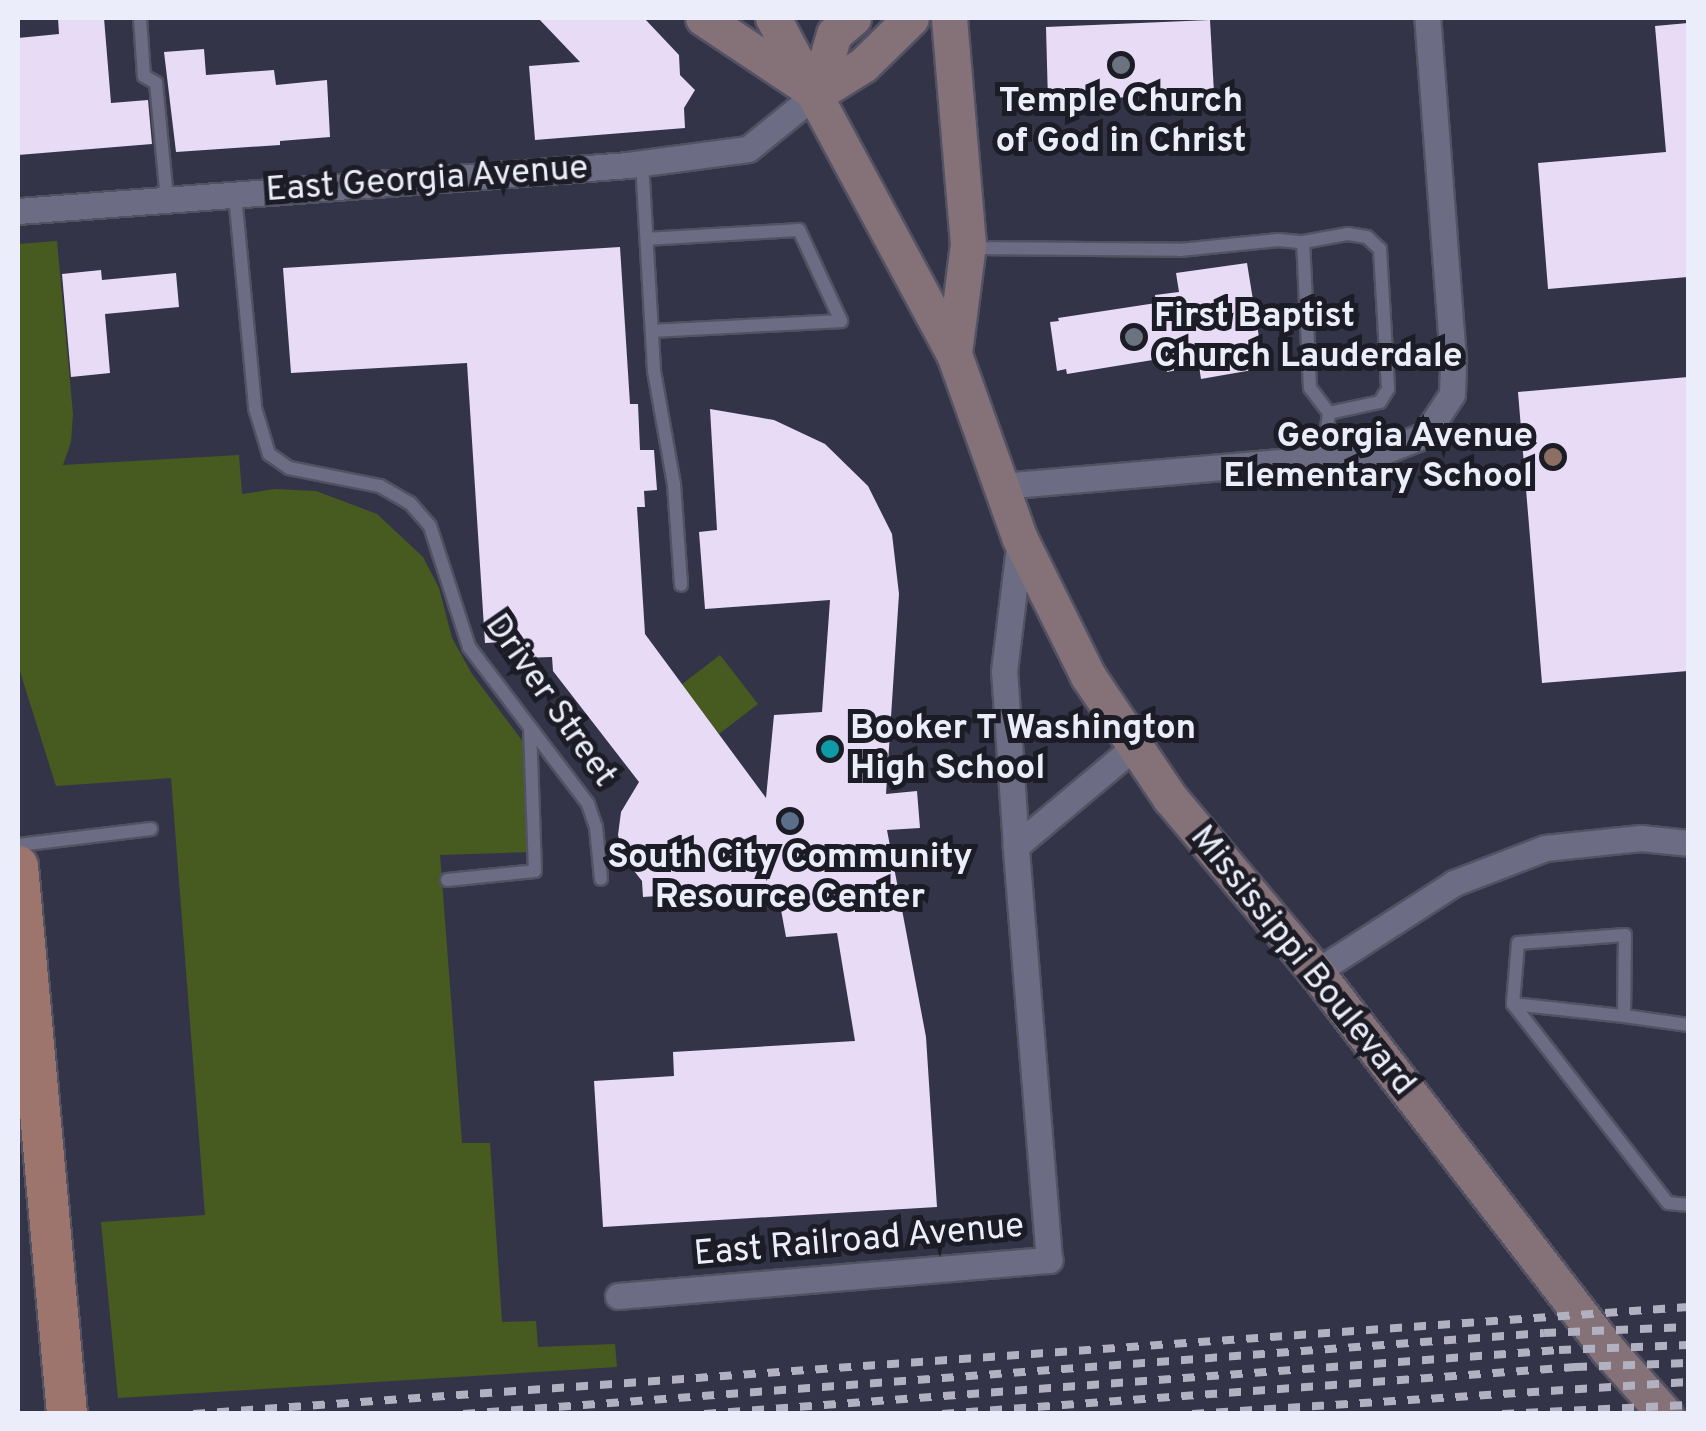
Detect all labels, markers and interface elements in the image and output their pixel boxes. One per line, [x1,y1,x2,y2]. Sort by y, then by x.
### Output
marker: Temple Church of God in Christ [1110,54,1132,76]
place label: Temple Church of God in Christ [995,81,1247,163]
street label: East Georgia Avenue [264,148,590,212]
place label: First Baptist Church Lauderdale [1154,296,1462,378]
marker: First Baptist Church Lauderdale [1123,326,1145,348]
place label: Georgia Avenue Elementary School [1223,416,1533,498]
marker: Georgia Avenue Elementary School [1542,446,1564,468]
street label: Driver Street [475,606,625,796]
place label: Booker T Washington High School [850,708,1196,790]
marker: Booker T Washington High School [819,738,841,760]
marker: South City Community Resource Center [779,810,801,832]
street label: Mississippi Boulevard [1180,818,1424,1104]
place label: South City Community Resource Center [607,837,973,919]
street label: East Railroad Avenue [691,1206,1027,1276]

